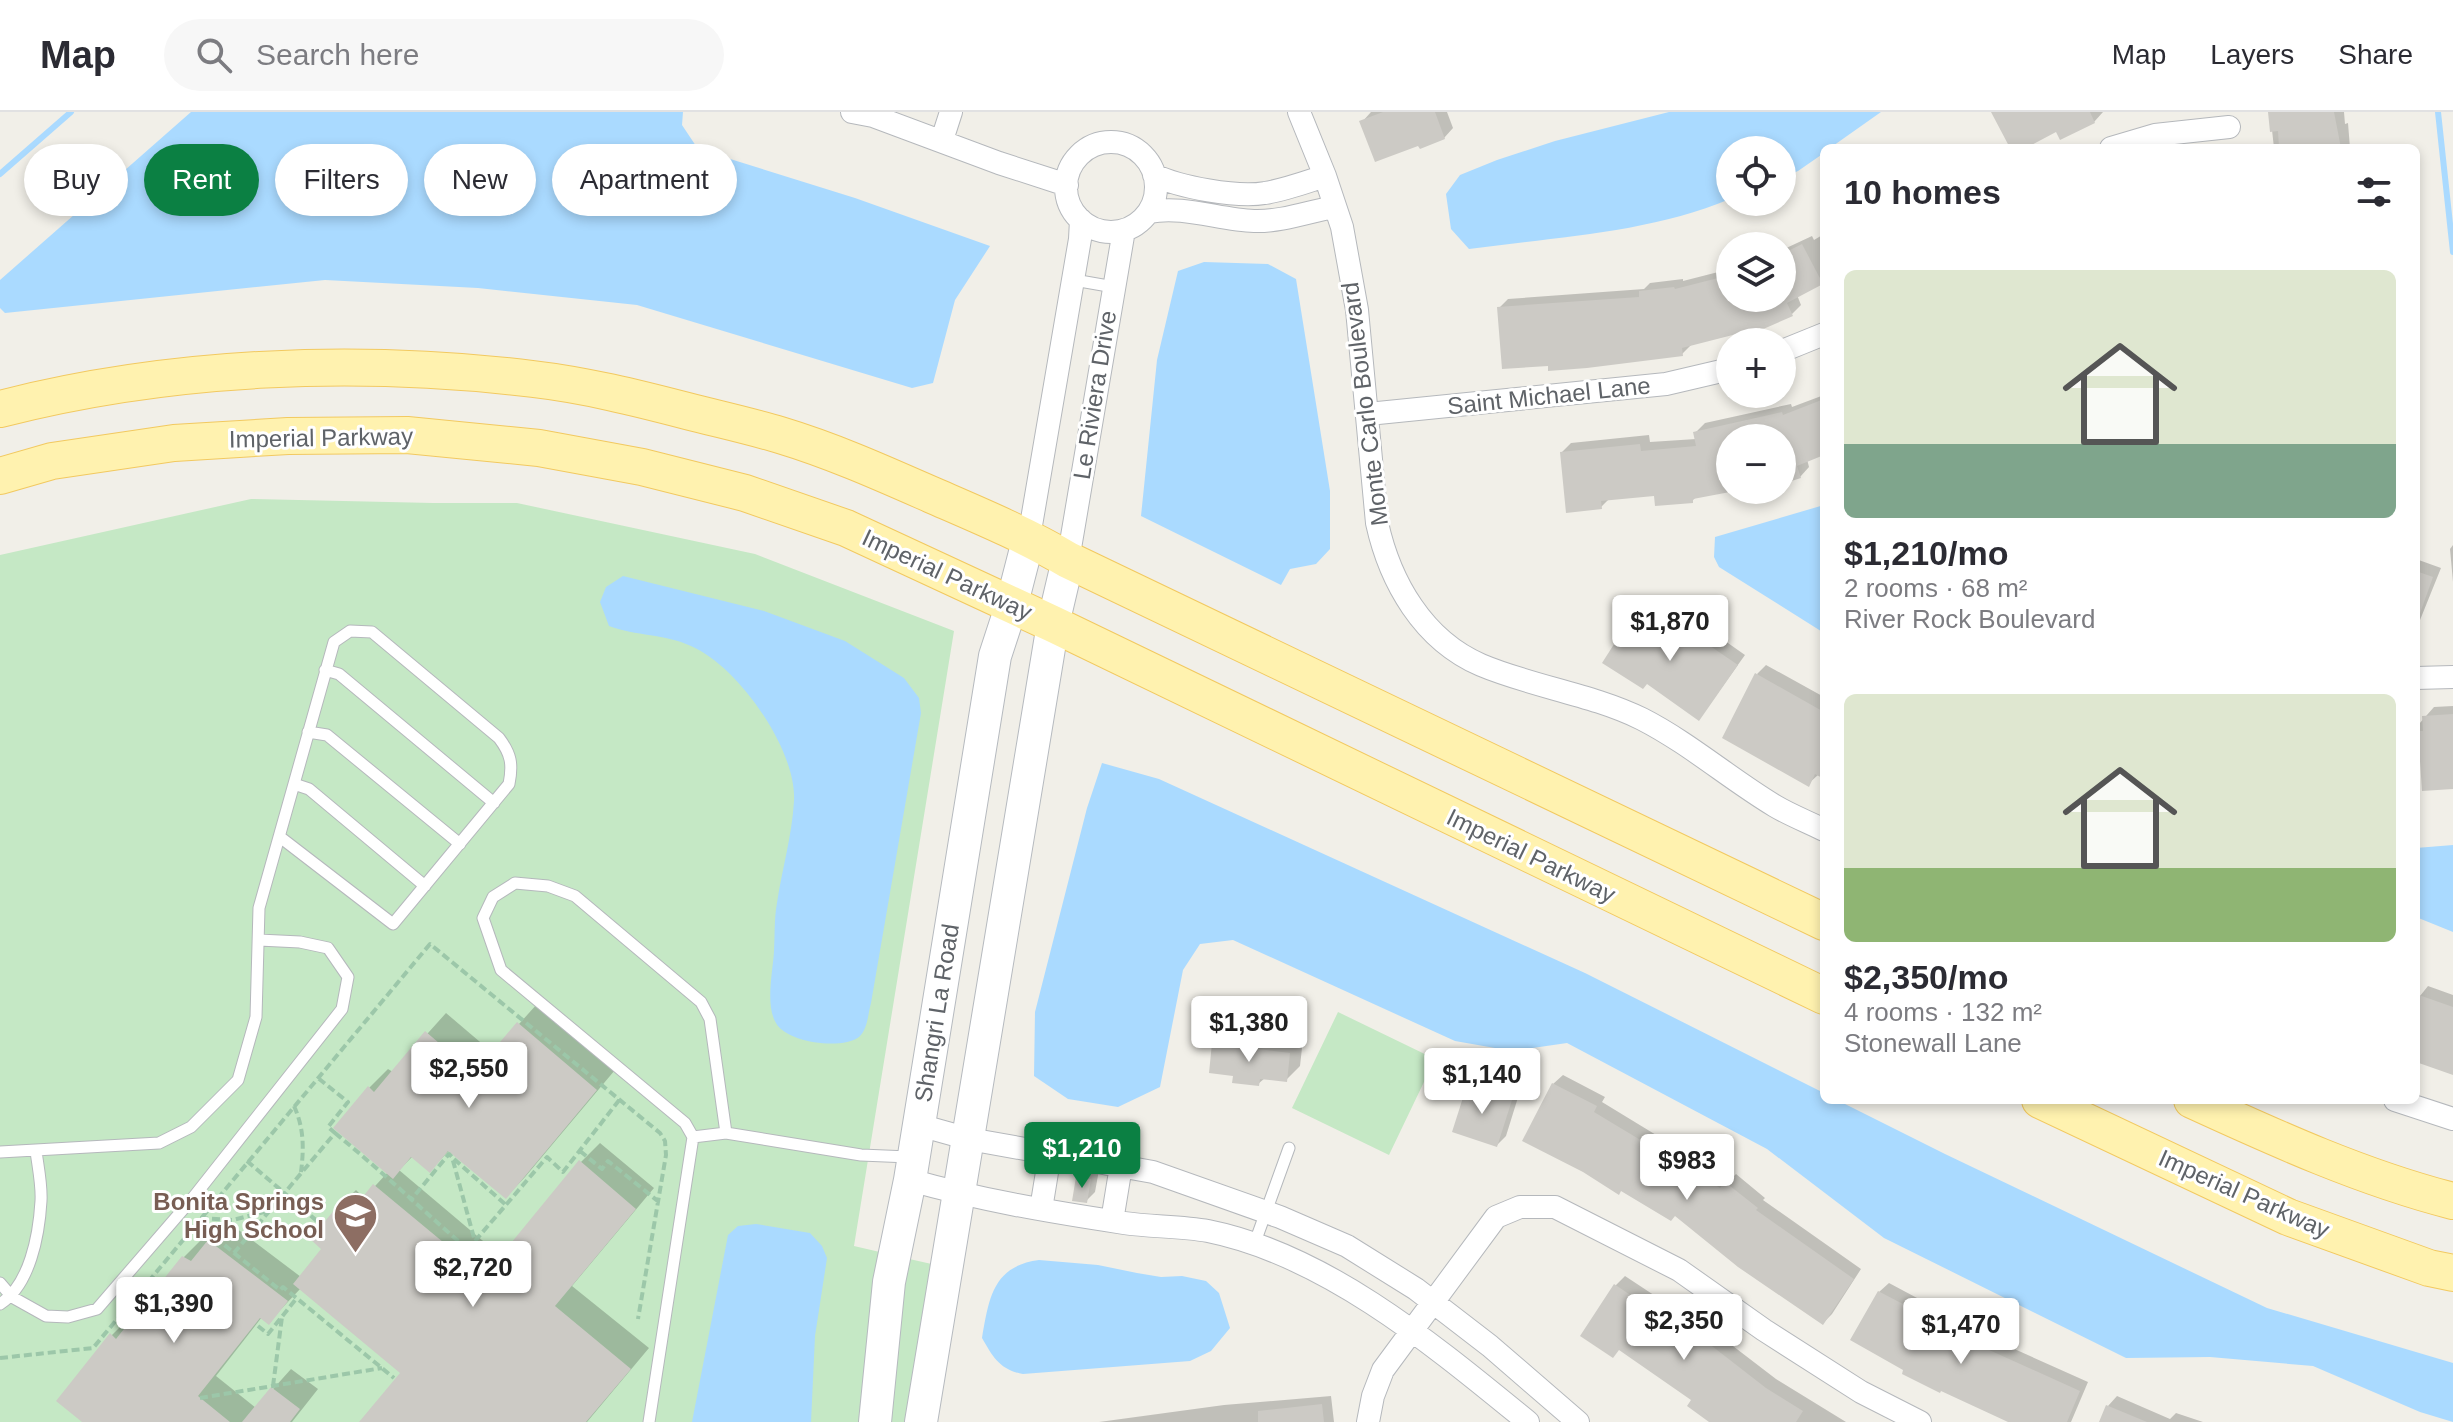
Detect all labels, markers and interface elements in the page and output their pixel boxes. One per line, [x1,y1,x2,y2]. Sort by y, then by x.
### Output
search box [164,19,724,91]
icon: search [192,33,236,77]
text: Map [40,34,116,76]
text: Search here [256,38,419,71]
text: Map [2112,39,2166,70]
text: Layers [2210,39,2294,70]
text: Share [2338,39,2413,70]
map controls [1716,136,1796,504]
button: locate [1716,136,1796,216]
chip: Buy [24,144,128,216]
chip: Rent [144,144,259,216]
chip: Filters [275,144,408,216]
chip: New [424,144,536,216]
chip: Apartment [552,144,737,216]
icon: filters [2352,170,2396,214]
text: 10 homes [1844,173,2001,211]
button: layers [1716,232,1796,312]
street label: Monte Carlo Boulevard [1336,281,1393,528]
street label: Le Riviera Drive [1068,309,1121,481]
icon: home [2048,322,2192,466]
button: + [1716,328,1796,408]
street label: Saint Michael Lane [1446,371,1652,420]
street label: Imperial Parkway [229,422,413,453]
button: − [1716,424,1796,504]
street label: Imperial Parkway [858,523,1036,626]
text: $1,210/mo [1844,534,2008,572]
text: 2 rooms · 68 m² [1844,573,2028,603]
pin: $1,870 [1605,595,1735,663]
text: River Rock Boulevard [1844,604,2095,634]
text: $1,870 [1630,606,1710,636]
icon: home [2048,746,2192,890]
street label: Imperial Parkway [1443,803,1620,908]
street label: Shangri La Road [909,922,964,1104]
text: $2,350/mo [1844,958,2008,996]
pin: $1,380 [1184,996,1314,1064]
text: 4 rooms · 132 m² [1844,997,2042,1027]
text: $1,380 [1209,1007,1289,1037]
text: Stonewall Lane [1844,1028,2022,1058]
pin: $2,550 [404,1042,534,1110]
pin: $1,140 [1417,1048,1547,1116]
text: $2,550 [429,1053,509,1083]
text: $1,140 [1442,1059,1522,1089]
pin: $1,210 [1017,1122,1147,1190]
text: $1,210 [1042,1133,1122,1163]
pin: $983 [1640,1134,1734,1202]
street label: Imperial Parkway [2155,1144,2334,1243]
text: $983 [1658,1145,1716,1175]
place label: Bonita Springs High School [153,1188,324,1243]
school or university icon: Bonita Springs High School [331,1192,379,1255]
pin: $2,720 [408,1241,538,1309]
text: $2,720 [433,1252,513,1282]
pin: $1,390 [109,1277,239,1345]
text: $1,390 [134,1288,214,1318]
pin: $2,350 [1619,1294,1749,1362]
pin: $1,470 [1896,1298,2026,1366]
text: $2,350 [1644,1305,1724,1335]
text: $1,470 [1921,1309,2001,1339]

